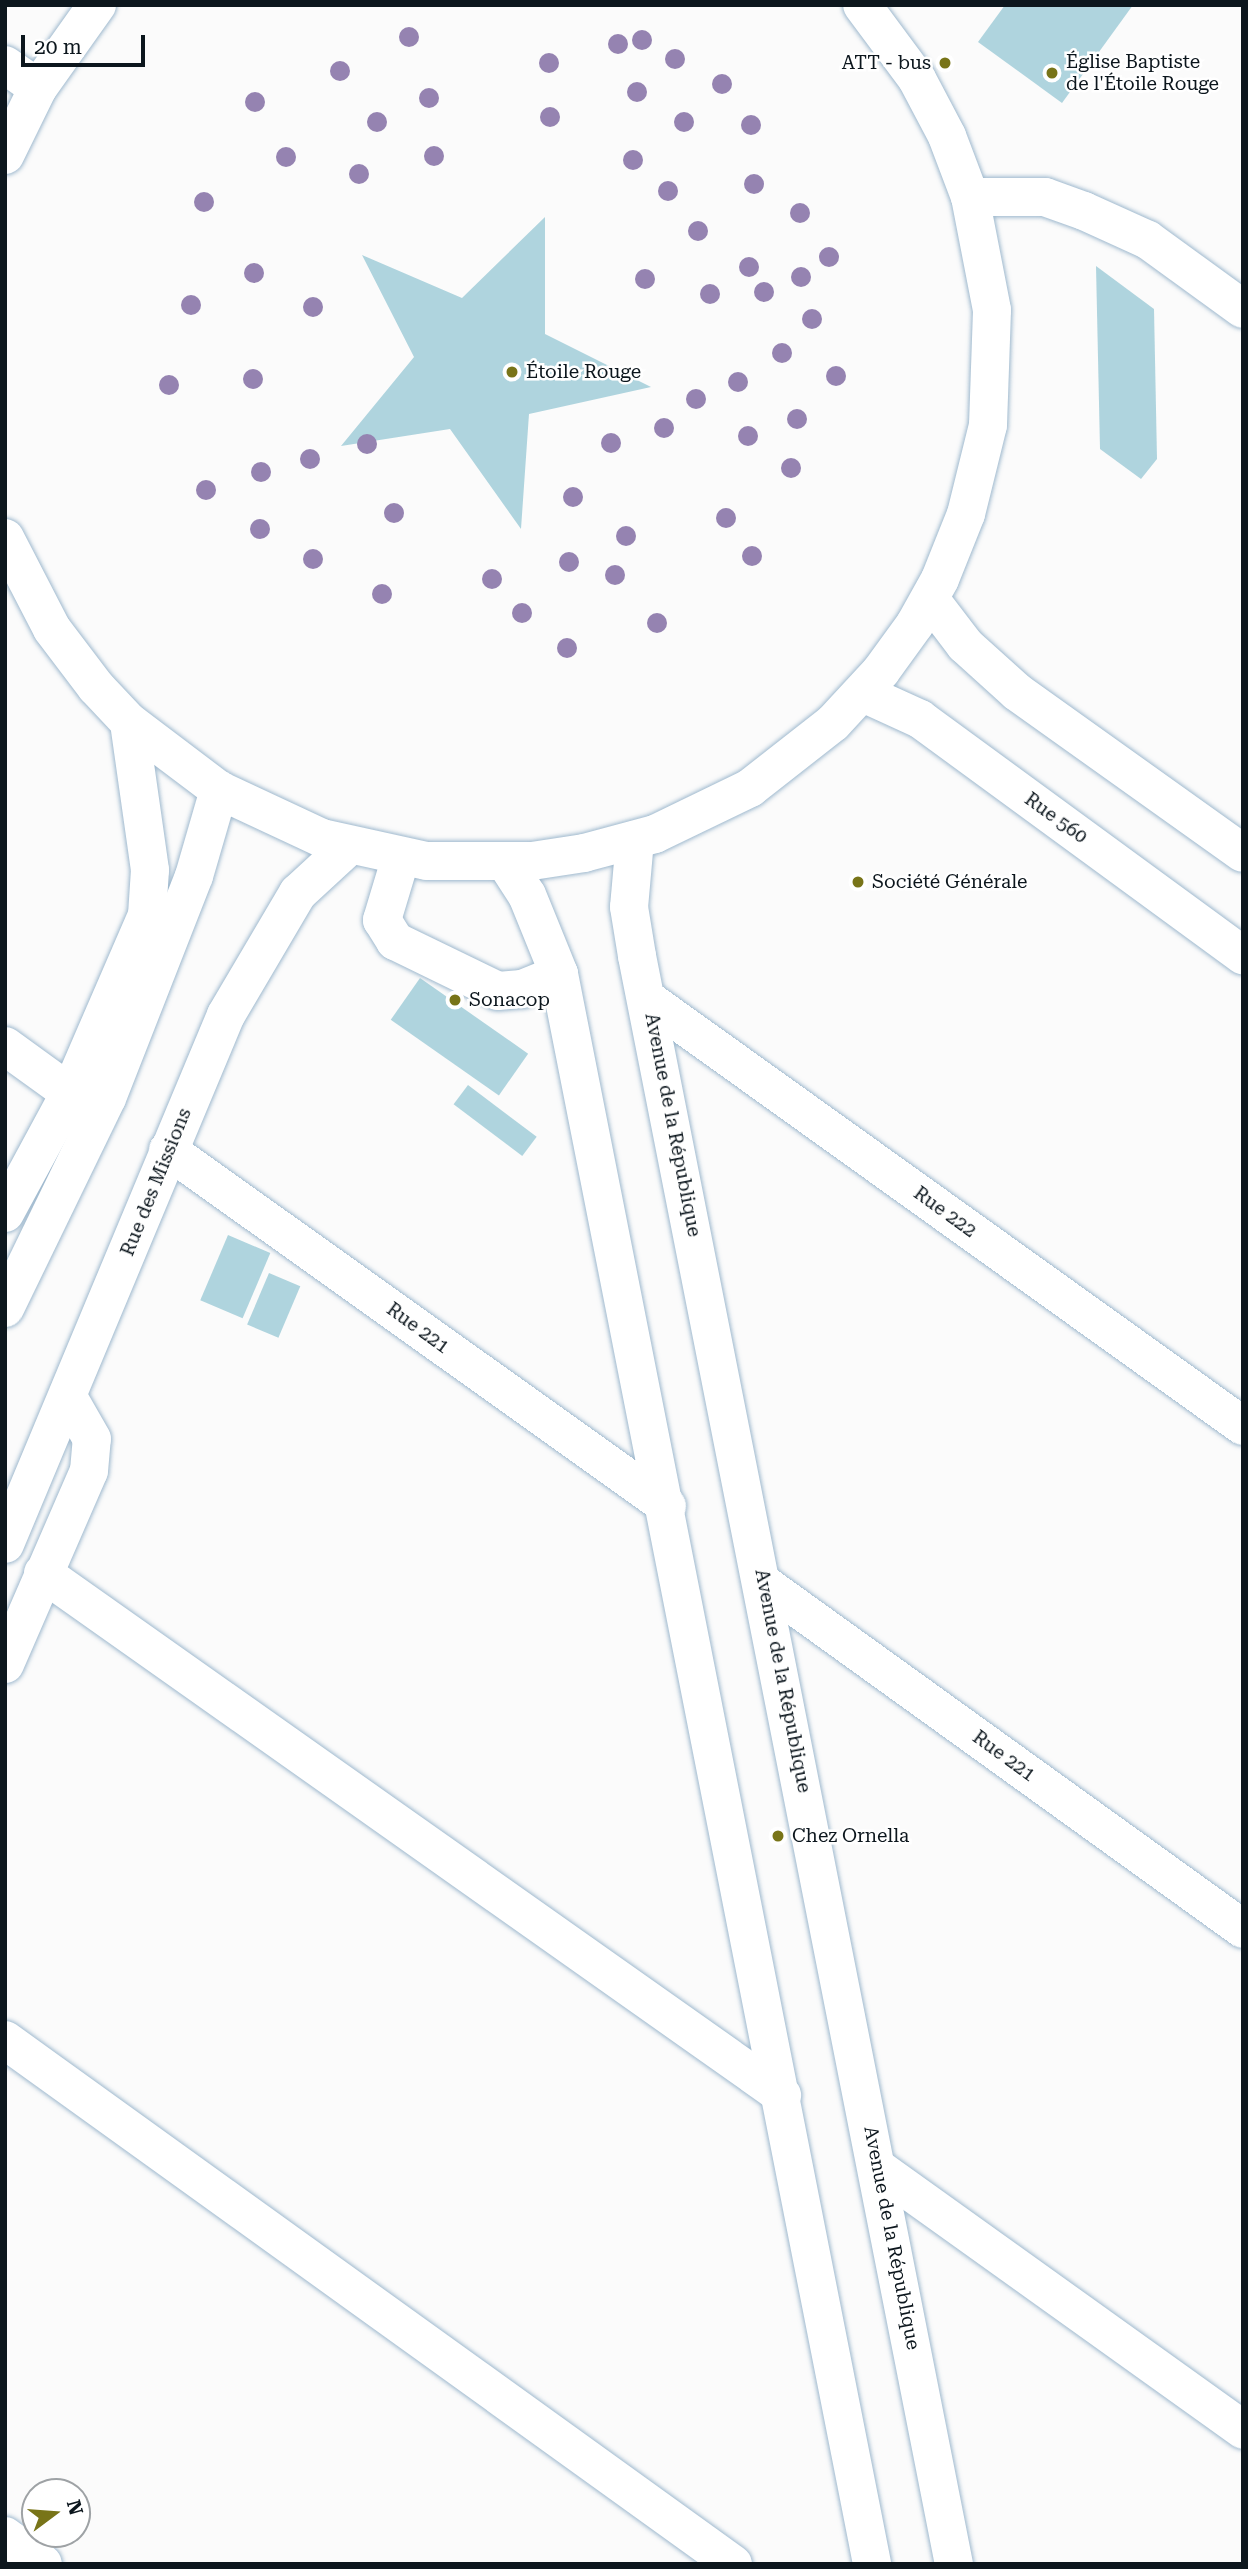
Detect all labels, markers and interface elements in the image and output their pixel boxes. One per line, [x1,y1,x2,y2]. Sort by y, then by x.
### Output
scale bar [24,21,149,65]
text: 20 m [34,35,82,59]
place label: Église Baptiste de l'Étoile Rouge [1066,51,1219,95]
place label: ATT - bus [842,52,931,74]
marker: ATT - bus [937,55,953,71]
marker: Église Baptiste de l'Étoile Rouge [1044,65,1060,81]
place label: Étoile Rouge [526,361,641,383]
marker: Étoile Rouge [504,364,520,380]
street label: Rue 560 [1020,788,1092,848]
place label: Société Générale [872,871,1028,893]
marker: Société Générale [850,874,866,890]
place label: Sonacop [469,989,550,1011]
marker: Sonacop [447,992,463,1008]
street label: Avenue de la République [640,1011,706,1239]
street label: Rue des Missions [116,1105,196,1259]
street label: Rue 222 [909,1182,981,1242]
street label: Rue 221 [382,1298,454,1358]
street label: Avenue de la République [750,1567,816,1795]
street label: Rue 221 [968,1726,1040,1786]
place label: Chez Ornella [792,1825,909,1847]
marker: Chez Ornella [770,1828,786,1844]
street label: Avenue de la République [859,2124,925,2352]
north arrow [21,2478,91,2548]
text: N [62,2497,88,2518]

